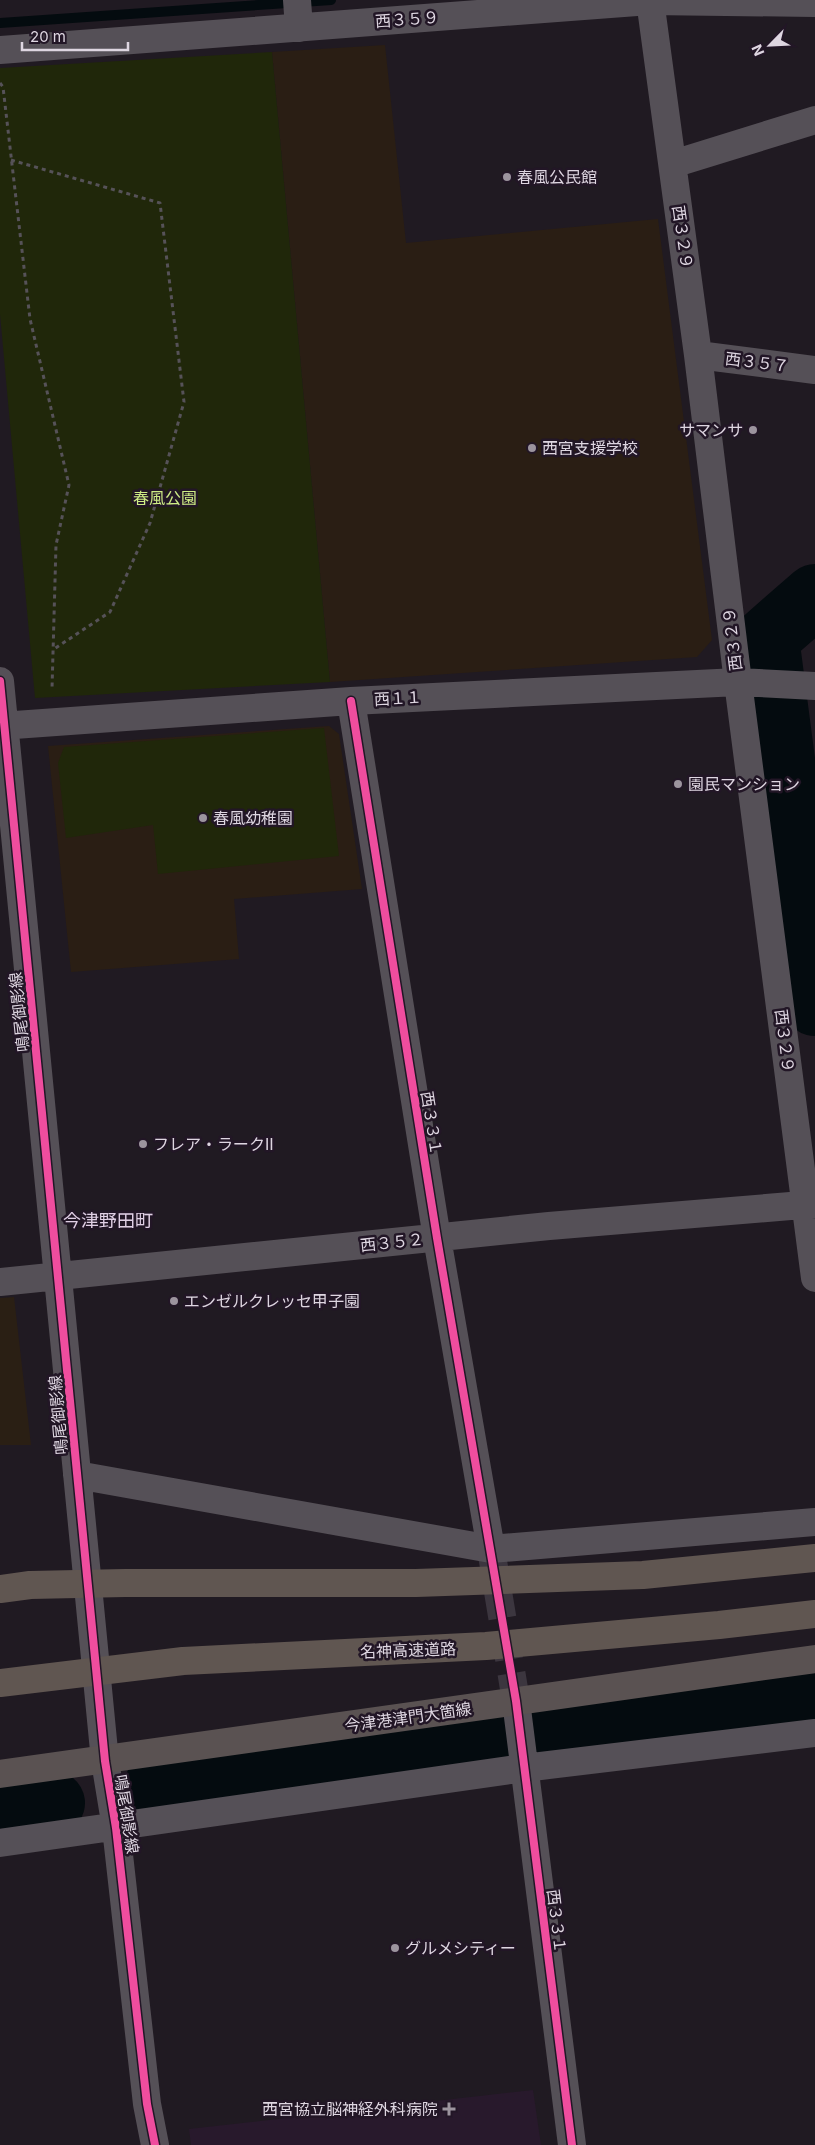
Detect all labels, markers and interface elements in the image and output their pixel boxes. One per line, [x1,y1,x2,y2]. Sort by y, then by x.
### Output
street label: 西３５９ [374,7,440,31]
scale bar [22,20,129,52]
north arrow [745,20,795,70]
text: 20 m [30,27,66,46]
text: N [748,42,768,59]
place label: 春風公民館 [517,167,597,187]
marker: 春風公民館 [501,171,513,183]
street label: 西３２９ [669,204,697,270]
street label: 西３５７ [724,348,790,376]
place label: サマンサ [679,420,743,440]
marker: サマンサ [747,424,759,436]
place label: 西宮支援学校 [542,438,638,458]
marker: 西宮支援学校 [526,442,538,454]
park label: 春風公園 [133,488,197,508]
street label: 西３２９ [718,606,746,672]
street label: 西１１ [374,687,422,709]
place label: 園民マンション [688,774,800,794]
marker: 園民マンション [672,778,684,790]
place label: 春風幼稚園 [213,808,293,828]
marker: 春風幼稚園 [197,812,209,824]
street label: 鳴尾御影線 [5,971,33,1053]
street label: 西３２９ [771,1008,799,1074]
street label: 西３３１ [417,1090,447,1156]
place label: フレア・ラークⅡ [153,1134,274,1154]
marker: フレア・ラークⅡ [137,1138,149,1150]
district label: 今津野田町 [63,1210,153,1231]
street label: 西３５２ [359,1229,425,1255]
place label: エンゼルクレッセ甲子園 [184,1291,360,1311]
marker: エンゼルクレッセ甲子園 [168,1295,180,1307]
street label: 鳴尾御影線 [45,1374,71,1456]
street label: 名神高速道路 [360,1638,456,1662]
street label: 今津港津門大箇線 [343,1698,473,1736]
street label: 鳴尾御影線 [111,1773,143,1855]
street label: 西３３１ [543,1888,571,1954]
place label: グルメシティー [405,1938,516,1958]
marker: グルメシティー [389,1942,401,1954]
place label: 西宮協立脳神経外科病院 [262,2099,438,2119]
marker: 西宮協立脳神経外科病院 [442,2102,456,2116]

